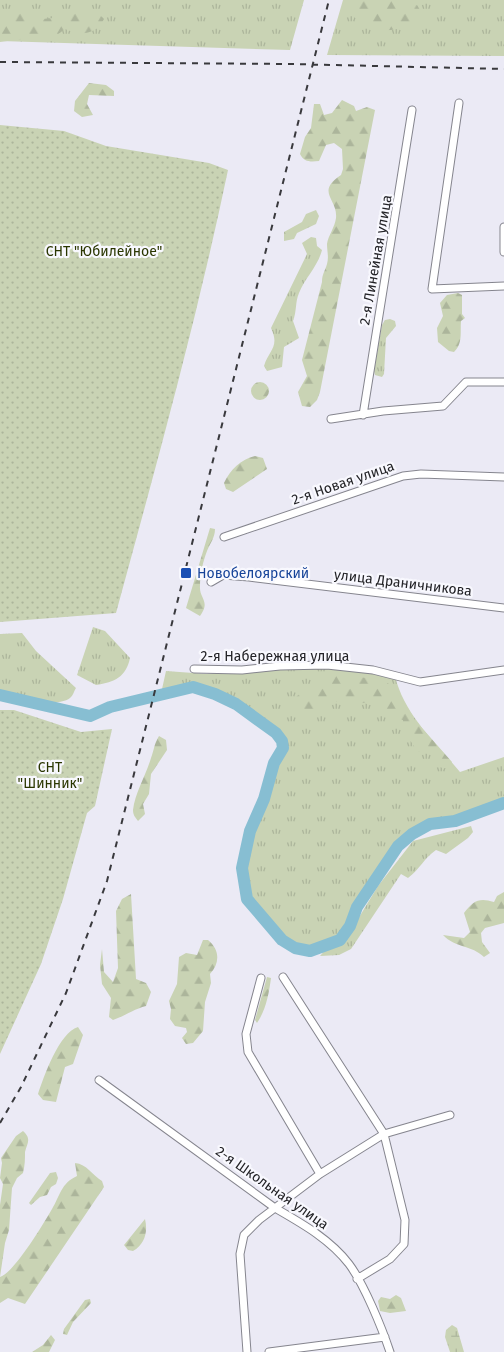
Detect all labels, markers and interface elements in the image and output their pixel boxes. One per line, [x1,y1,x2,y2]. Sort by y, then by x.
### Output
street label: 2-я Линейная улица [356,193,396,327]
park label: СНТ "Юбилейное" [46,243,162,260]
street label: 2-я Новая улица [290,457,396,509]
place label: Новобелоярский [197,565,309,582]
marker: Новобелоярский [179,566,193,580]
street label: улица Драничникова [333,566,473,600]
street label: 2-я Набережная улица [201,648,349,665]
park label: СНТ "Шинник" [18,759,82,792]
street label: 2-я Школьная улица [212,1143,332,1233]

